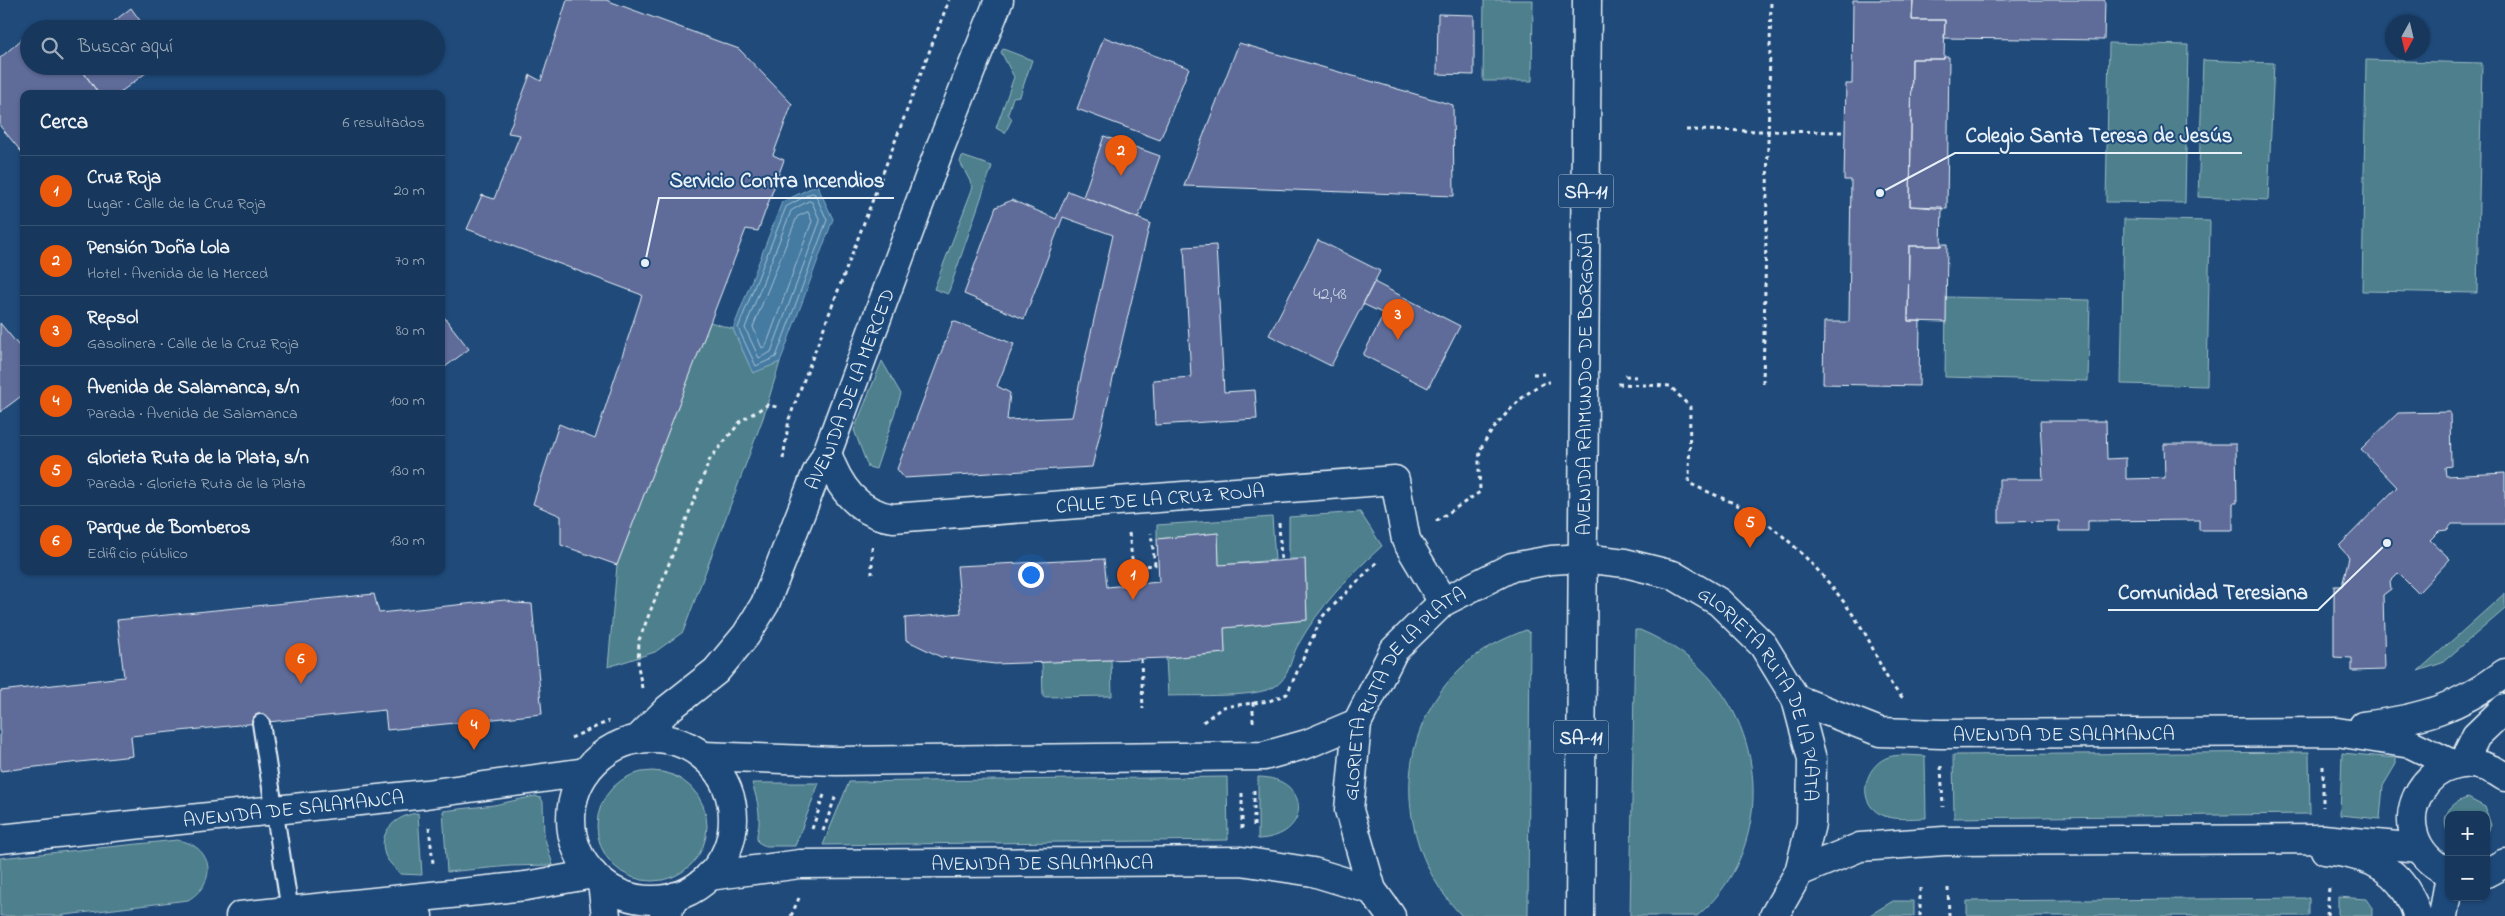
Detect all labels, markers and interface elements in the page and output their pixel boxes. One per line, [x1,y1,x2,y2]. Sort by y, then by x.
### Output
north arrow [2385,15,2430,60]
search box [20,20,445,75]
icon: search [38,34,66,62]
text: Buscar aquí [78,34,173,61]
text: Cerca [40,108,88,138]
text: 6 resultados [342,111,425,135]
callout: Colegio Santa Teresa de Jesús [1955,117,2242,153]
text: Colegio Santa Teresa de Jesús [1965,122,2233,154]
pin: 2 [1105,135,1137,176]
callout: Servicio Contra Incendios [659,162,894,198]
text: Cruz Roja [87,165,161,192]
text: Servicio Contra Incendios [669,167,885,197]
road number: SA-11 [1558,175,1614,208]
text: 1 [53,179,59,203]
text: 20 m [394,179,425,203]
text: Lugar · Calle de la Cruz Roja [87,192,266,216]
street label: AVENIDA RAIMUNDO DE BORGOÑA [1571,233,1602,535]
text: Pensión Doña Lola [87,235,230,262]
text: 2 [52,249,60,273]
text: 70 m [395,249,425,273]
text: Hotel · Avenida de la Merced [87,262,268,286]
house number: 42,48 [1313,282,1347,308]
street label: AVENIDA DE LA MERCED [799,285,904,495]
pin: 3 [1382,299,1414,340]
text: Repsol [87,305,139,332]
text: 3 [53,319,59,343]
text: 80 m [396,319,425,343]
text: Gasolinera · Calle de la Cruz Roja [87,332,299,356]
text: Avenida de Salamanca, s/n [87,375,299,402]
text: 4 [53,389,59,413]
text: 100 m [390,389,425,413]
text: Parada · Avenida de Salamanca [87,402,298,426]
text: Glorieta Ruta de la Plata, s/n [87,445,309,472]
text: 5 [51,459,61,483]
text: 130 m [390,459,425,483]
text: Parada · Glorieta Ruta de la Plata [87,472,306,496]
street label: CALLE DE LA CRUZ ROJA [1055,478,1266,523]
pin: 5 [1734,507,1766,548]
text: Parque de Bomberos [87,515,250,542]
text: 6 [52,529,60,553]
text: 130 m [390,529,425,553]
text: Edificio público [87,542,188,566]
pin: 1 [1117,559,1149,600]
your location [1018,562,1044,588]
callout: Comunidad Teresiana [2108,574,2318,610]
text: Comunidad Teresiana [2118,579,2308,609]
street label: GLORIETA RUTA DE LA PLATA [1691,580,1824,802]
street label: GLORIETA RUTA DE LA PLATA [1338,581,1472,802]
pin: 6 [285,643,317,684]
pin: 4 [458,709,490,750]
road number: SA-11 [1554,720,1608,754]
street label: AVENIDA DE SALAMANCA [1953,721,2175,751]
street label: AVENIDA DE SALAMANCA [182,784,406,837]
map controls [2445,811,2490,901]
button: + [2445,811,2490,856]
street label: AVENIDA DE SALAMANCA [931,850,1153,880]
button: − [2445,856,2490,901]

